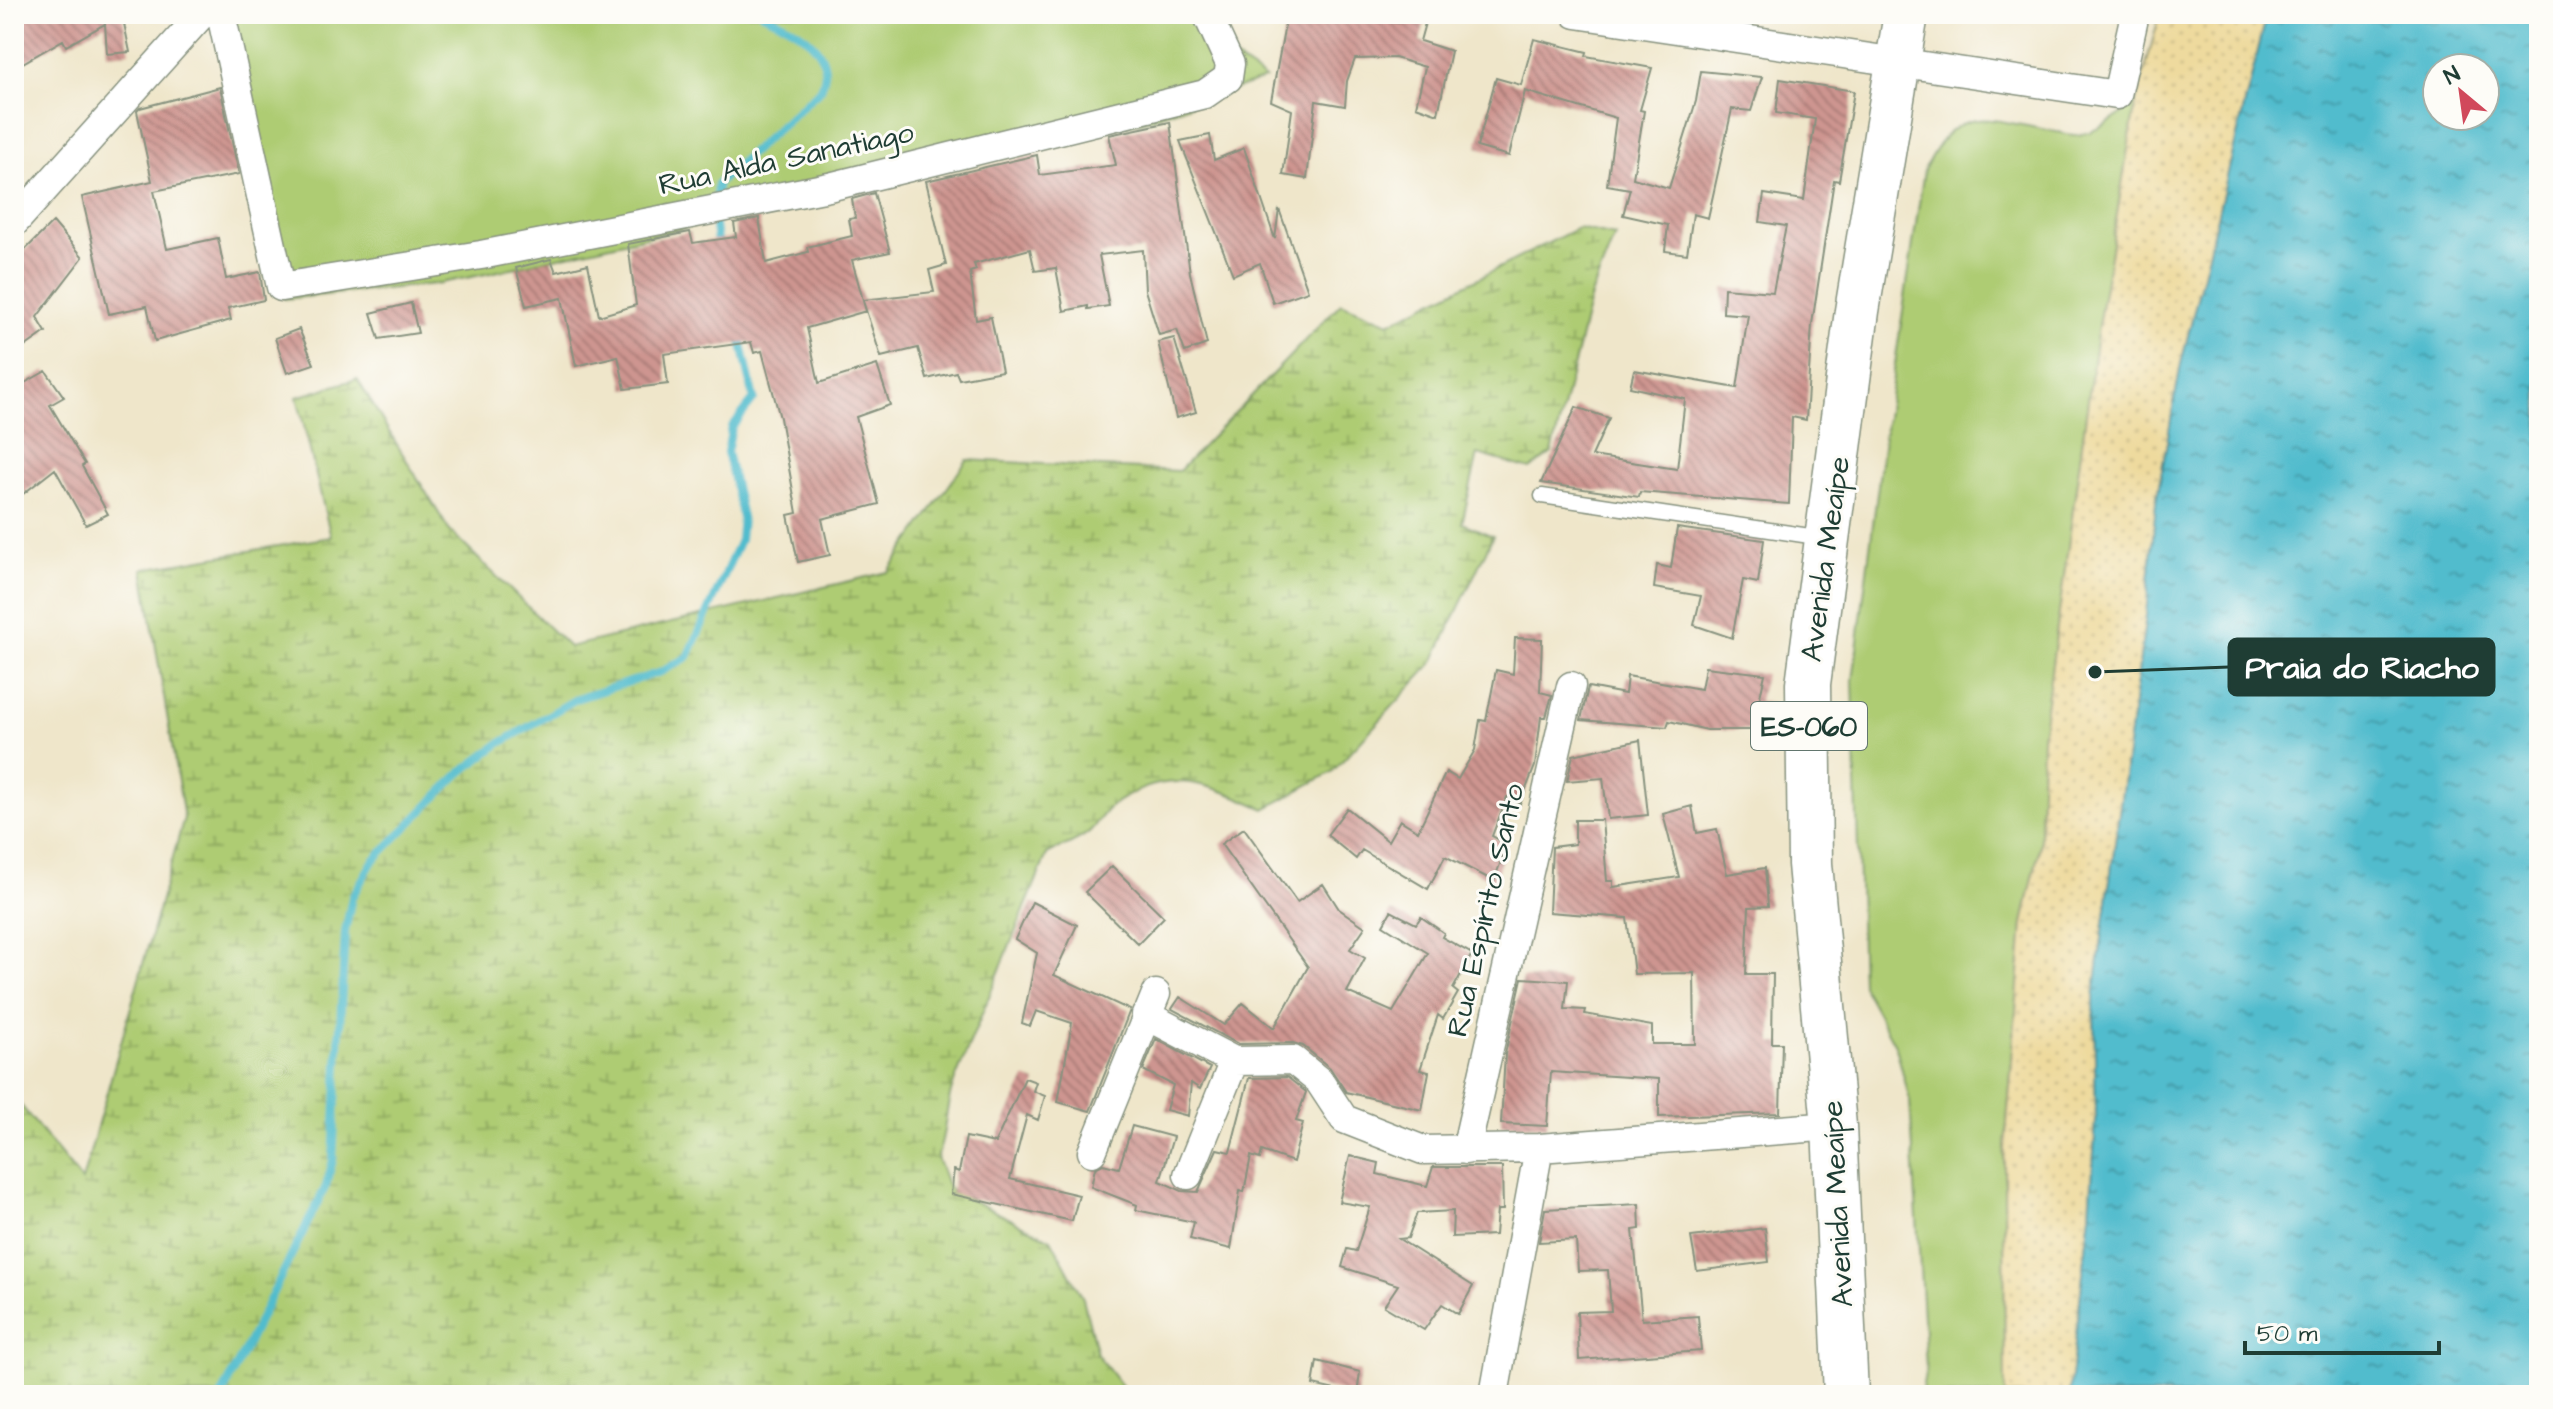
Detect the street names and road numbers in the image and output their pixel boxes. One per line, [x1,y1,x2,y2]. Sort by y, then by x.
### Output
street label: Rua Alda Sanatiago [655,111,918,207]
street label: Avenida Meaípe [1791,454,1861,665]
road number: ES-060 [1751,702,1867,750]
street label: Rua Espírito Santo [1436,779,1536,1041]
street label: Avenida Meaípe [1812,1099,1864,1308]

